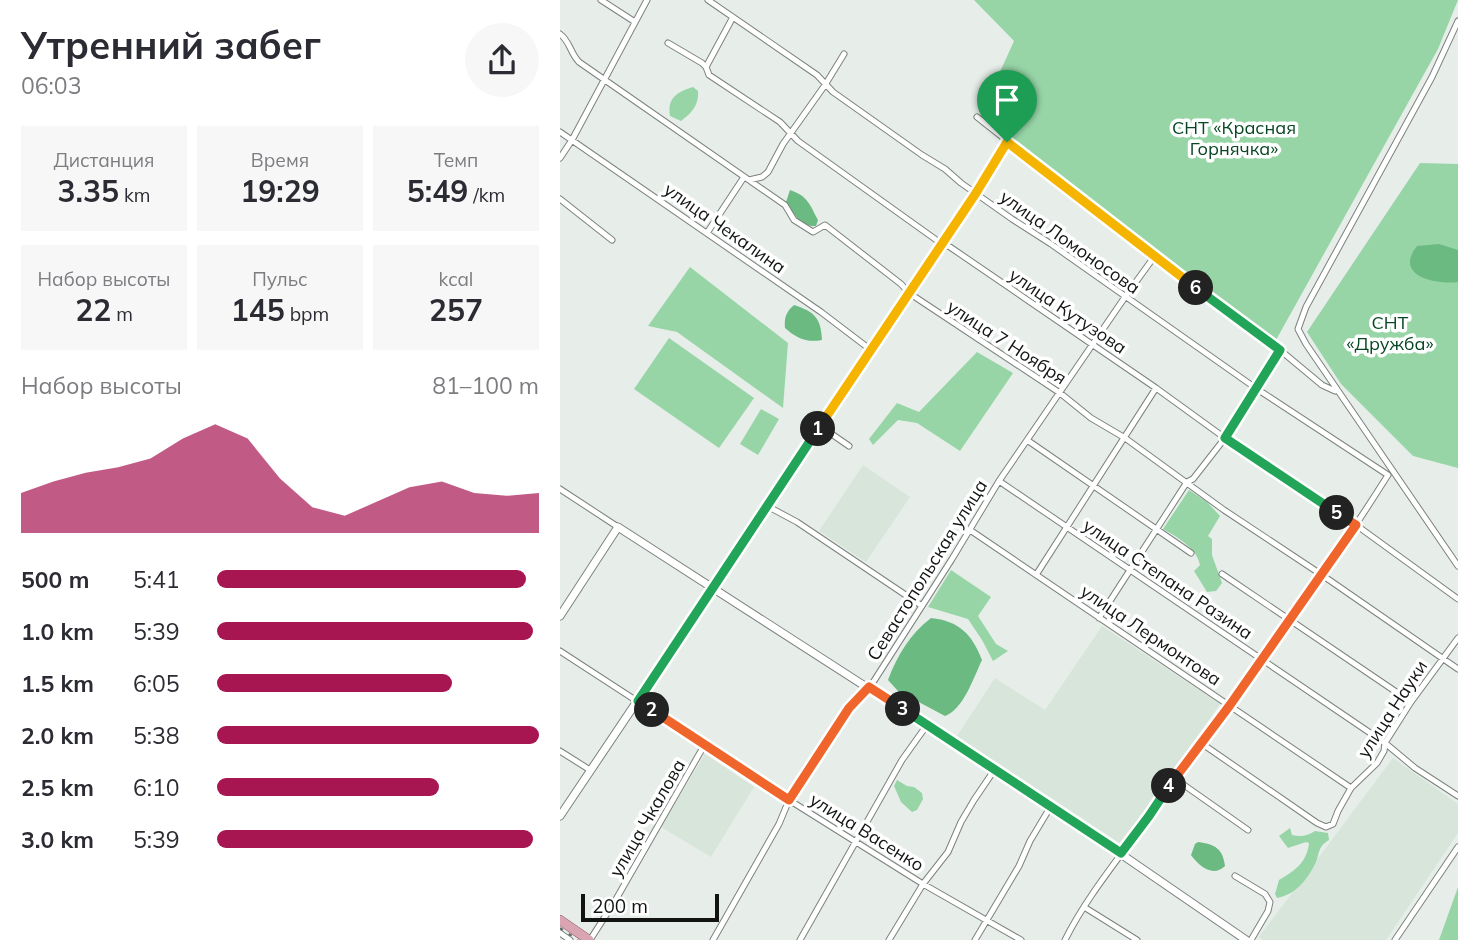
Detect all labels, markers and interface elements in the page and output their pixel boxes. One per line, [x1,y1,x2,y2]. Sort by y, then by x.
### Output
text: Утренний забег [21,21,321,69]
button: share [465,23,539,97]
pin [977,70,1037,142]
text: 06:03 [21,71,81,100]
icon: arrive [988,81,1026,119]
park label: СНТ «Красная Горнячка» [1172,116,1296,160]
text: Дистанция [53,148,155,172]
text: Время [251,148,309,172]
text: Темп [434,148,478,172]
text: 3.35 [58,172,119,210]
text: 19:29 [240,172,320,210]
text: 5:49 [407,172,468,210]
street label: улица Чекалина [660,177,790,279]
text: km [119,183,150,207]
text: /km [468,183,505,207]
street label: улица Ломоносова [996,185,1144,299]
street label: улица Кутузова [1005,263,1131,359]
text: Набор высоты [38,267,170,291]
text: Пульс [252,267,308,291]
text: kcal [439,267,473,291]
pin: 6 [1178,270,1214,306]
text: 6 [1190,275,1201,299]
text: 22 [75,291,111,329]
text: 145 [231,291,285,329]
text: 257 [429,291,483,329]
street label: улица 7 Ноября [943,295,1071,389]
text: m [111,302,133,326]
text: bpm [285,302,329,326]
park label: СНТ «Дружба» [1346,311,1434,355]
text: Набор высоты [21,371,182,400]
text: 81–100 m [432,371,539,400]
pin: 1 [800,412,836,446]
text: 1 [812,416,823,440]
street label: Севастопольская улица [862,475,992,665]
pin: 5 [1320,496,1354,530]
text: 5 [1331,500,1342,524]
street label: улица Степана Разина [1079,514,1257,644]
text: 500 m [21,565,89,594]
text: 5:41 [133,565,180,594]
street label: улица Лермонтова [1076,579,1226,691]
text: 1.0 km [21,617,94,646]
text: 5:39 [133,617,180,646]
street label: улица Науки [1352,656,1432,762]
text: 1.5 km [21,669,94,698]
text: 6:05 [133,669,180,698]
pin: 2 [634,692,670,728]
pin: 3 [886,692,920,726]
text: 3 [897,696,908,720]
text: 2 [646,697,657,721]
text: 2.0 km [21,721,94,750]
text: 5:38 [133,721,180,750]
street label: улица Чкалова [604,755,690,881]
pin: 4 [1152,768,1186,804]
text: 2.5 km [21,773,94,802]
text: 6:10 [133,773,180,802]
text: 4 [1163,773,1174,797]
street label: улица Васенко [806,788,928,876]
text: 3.0 km [21,825,94,854]
text: 5:39 [133,825,180,854]
scale bar [581,891,719,923]
text: 200 m [592,894,648,918]

